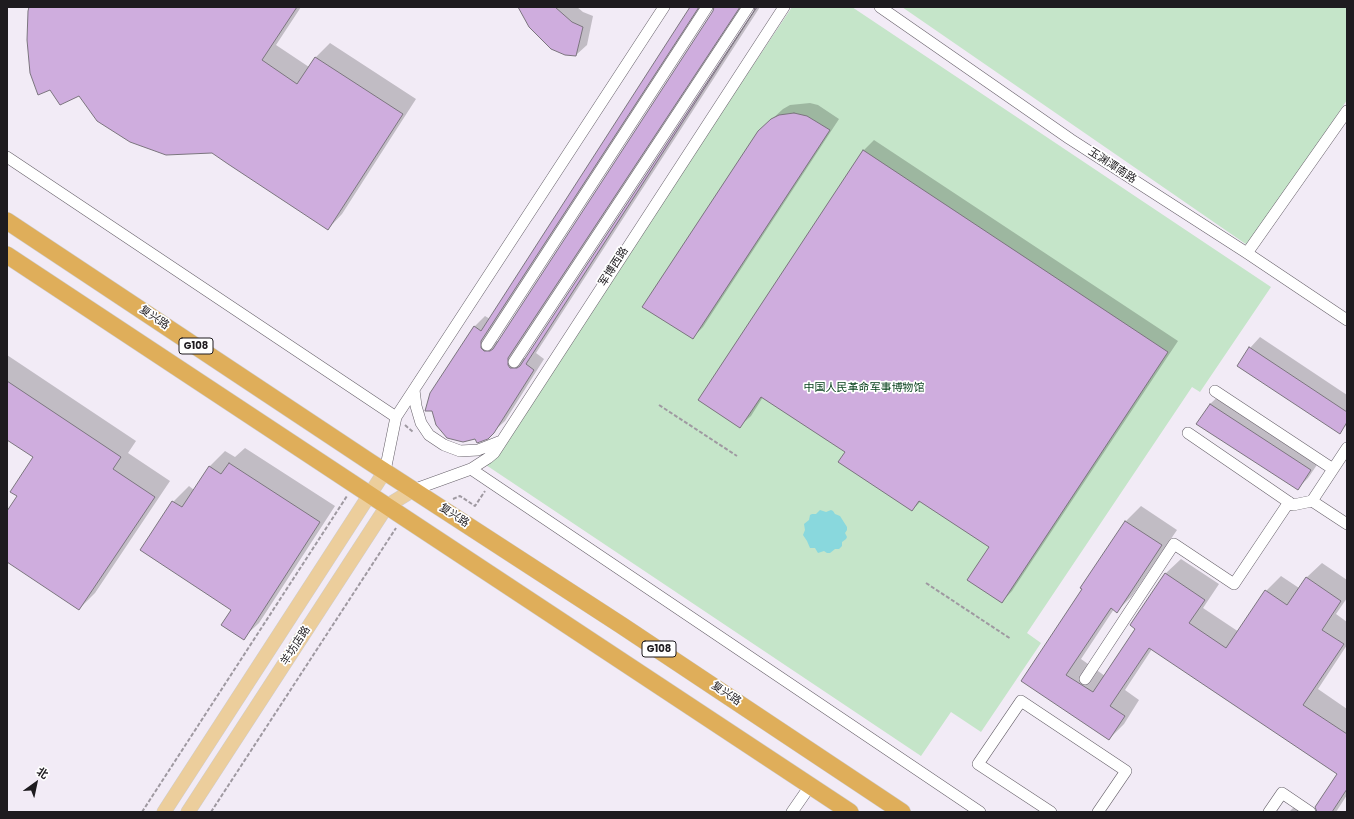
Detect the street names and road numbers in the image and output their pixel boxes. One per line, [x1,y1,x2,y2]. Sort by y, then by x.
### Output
street label: 玉渊潭南路 [1085,145,1139,187]
street label: 军博西路 [596,245,632,289]
street label: 复兴路 [137,303,171,333]
road number: G108 [179,338,213,354]
street label: 复兴路 [437,501,471,531]
street label: 羊坊店路 [278,624,314,668]
road number: G108 [642,641,676,657]
street label: 复兴路 [709,679,743,709]

